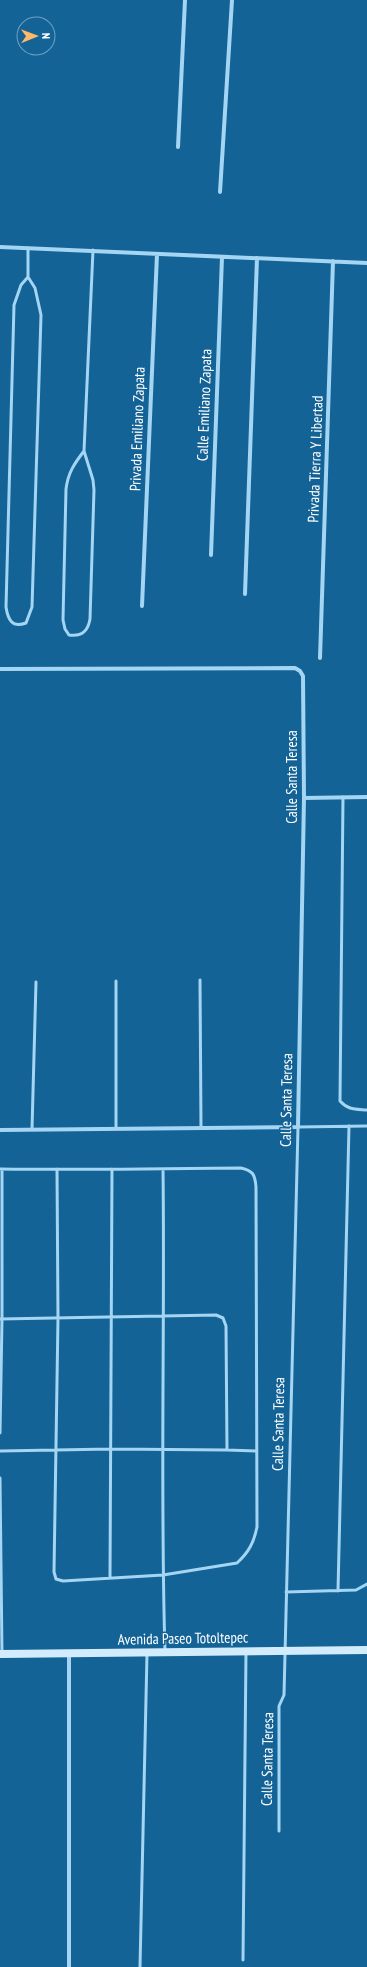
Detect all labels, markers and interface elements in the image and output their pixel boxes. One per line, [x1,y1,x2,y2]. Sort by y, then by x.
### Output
north arrow [16,16,56,56]
text: N [39,33,53,39]
street label: Calle Emiliano Zapata [193,349,215,461]
street label: Privada Emiliano Zapata [125,366,149,492]
street label: Privada Tierra Y Libertad [303,395,327,523]
street label: Calle Santa Teresa [282,730,301,824]
street label: Calle Santa Teresa [276,1053,296,1147]
street label: Calle Santa Teresa [268,1377,288,1471]
street label: Avenida Paseo Totoltepec [117,1627,249,1649]
street label: Calle Santa Teresa [257,1712,277,1806]

